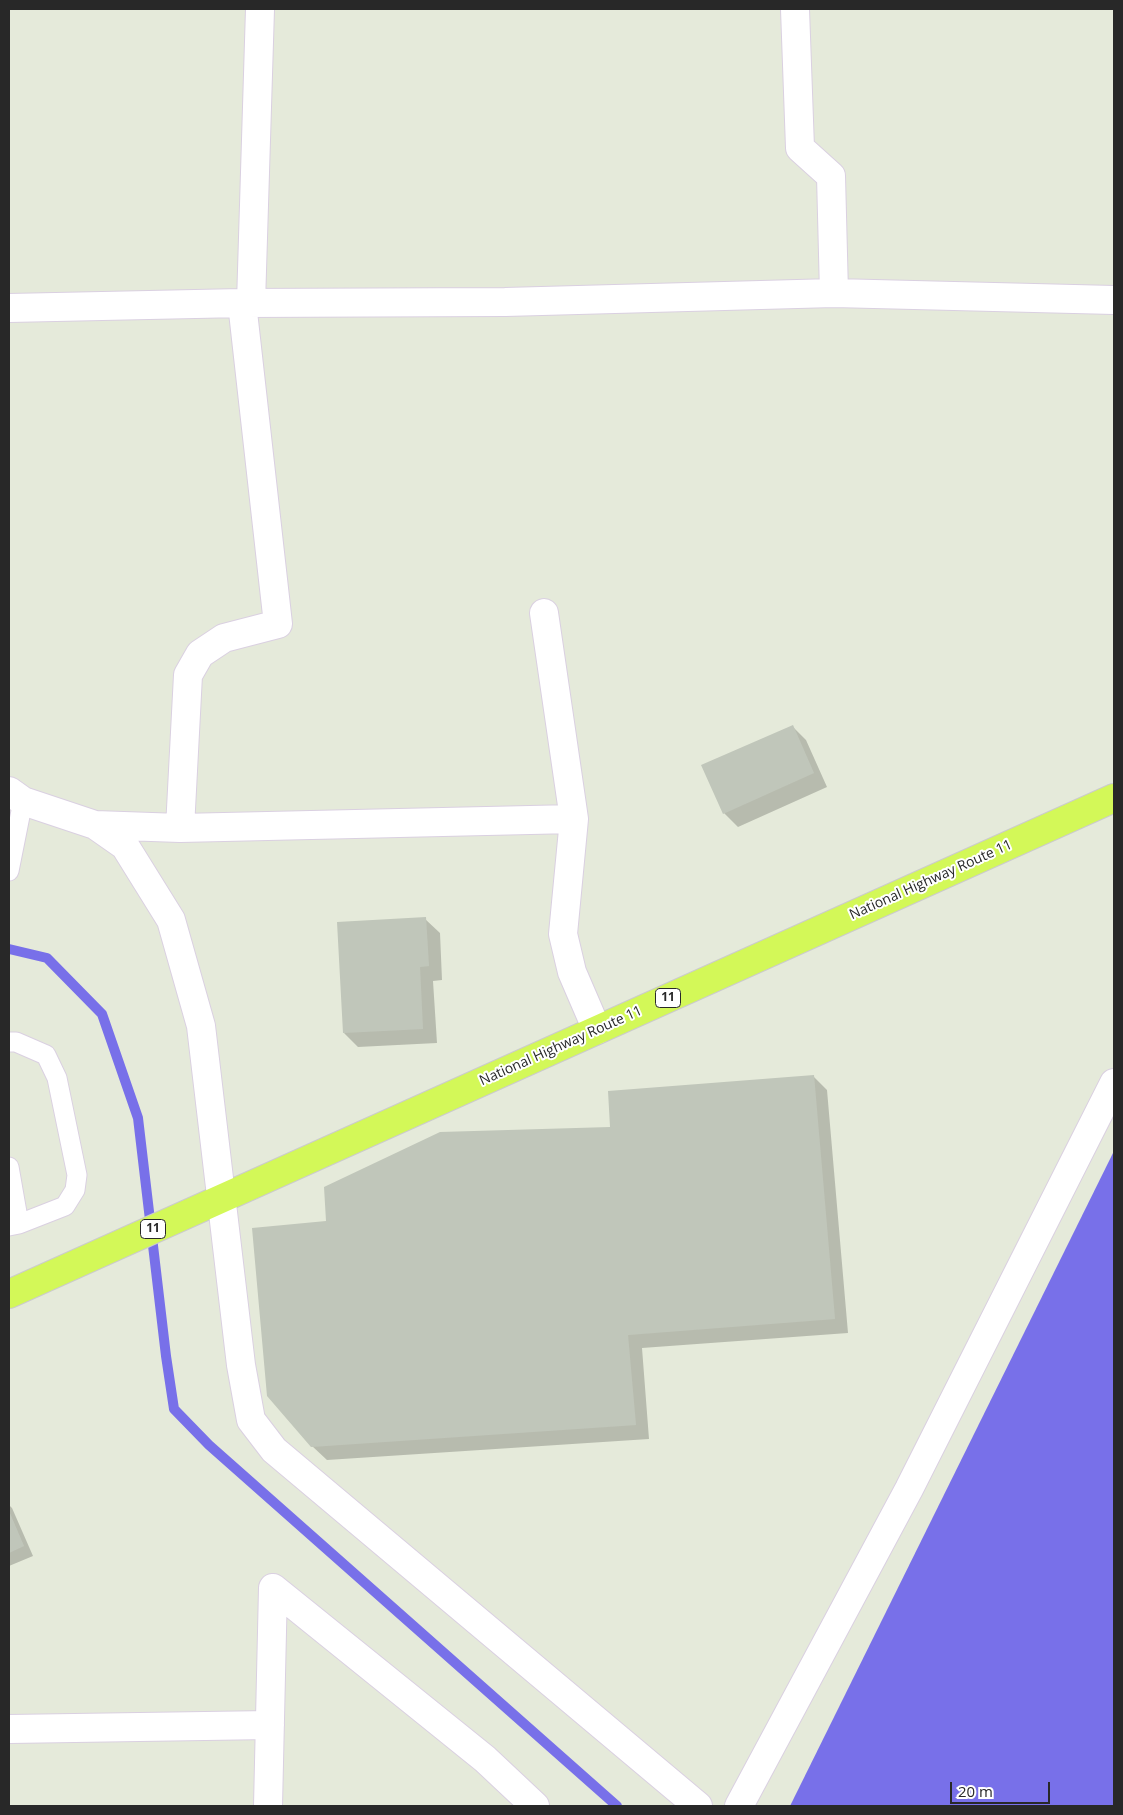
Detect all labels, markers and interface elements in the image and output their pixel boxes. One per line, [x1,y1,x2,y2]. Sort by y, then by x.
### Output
street label: National Highway Route 11 [847,836,1015,924]
road number: 11 [656,988,680,1008]
street label: National Highway Route 11 [477,1002,645,1090]
road number: 11 [140,1220,166,1238]
scale bar [953,1772,1053,1804]
text: 20 m [958,1781,993,1801]

